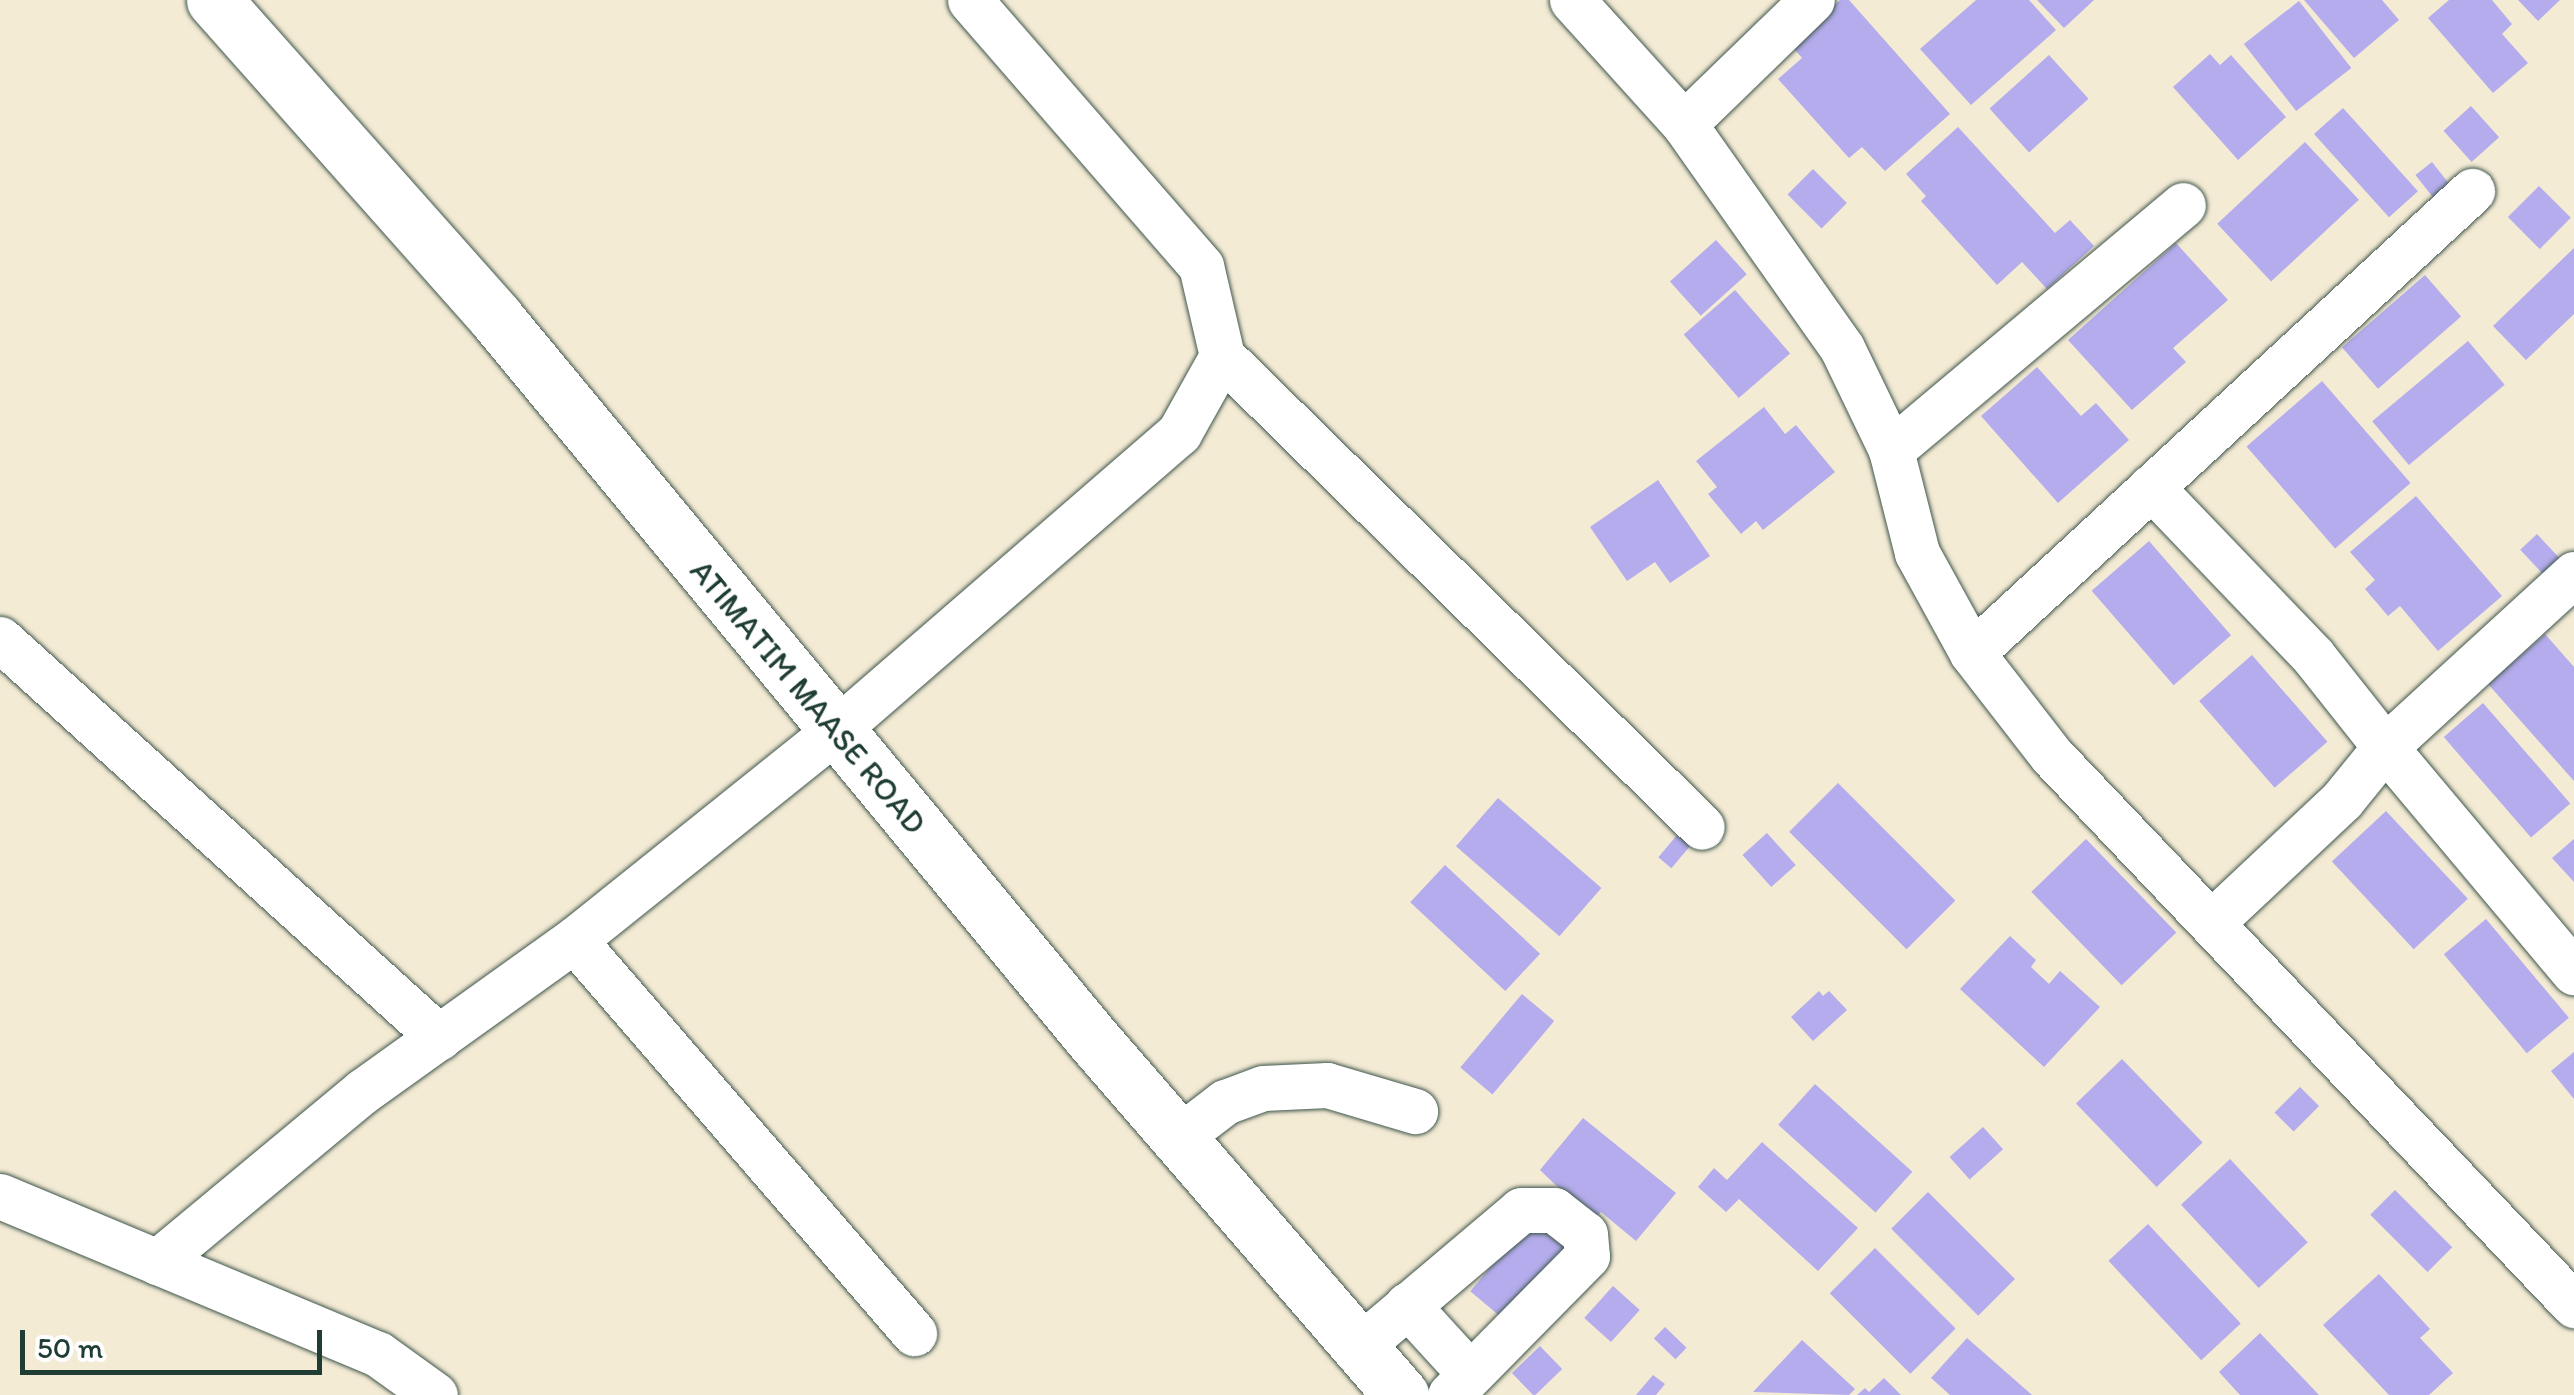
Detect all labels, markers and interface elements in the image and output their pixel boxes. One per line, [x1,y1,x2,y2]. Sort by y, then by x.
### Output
street label: ATIMATIM MAASE ROAD [682,552,934,842]
scale bar [25,1310,328,1372]
text: 50 m [37,1329,103,1366]

